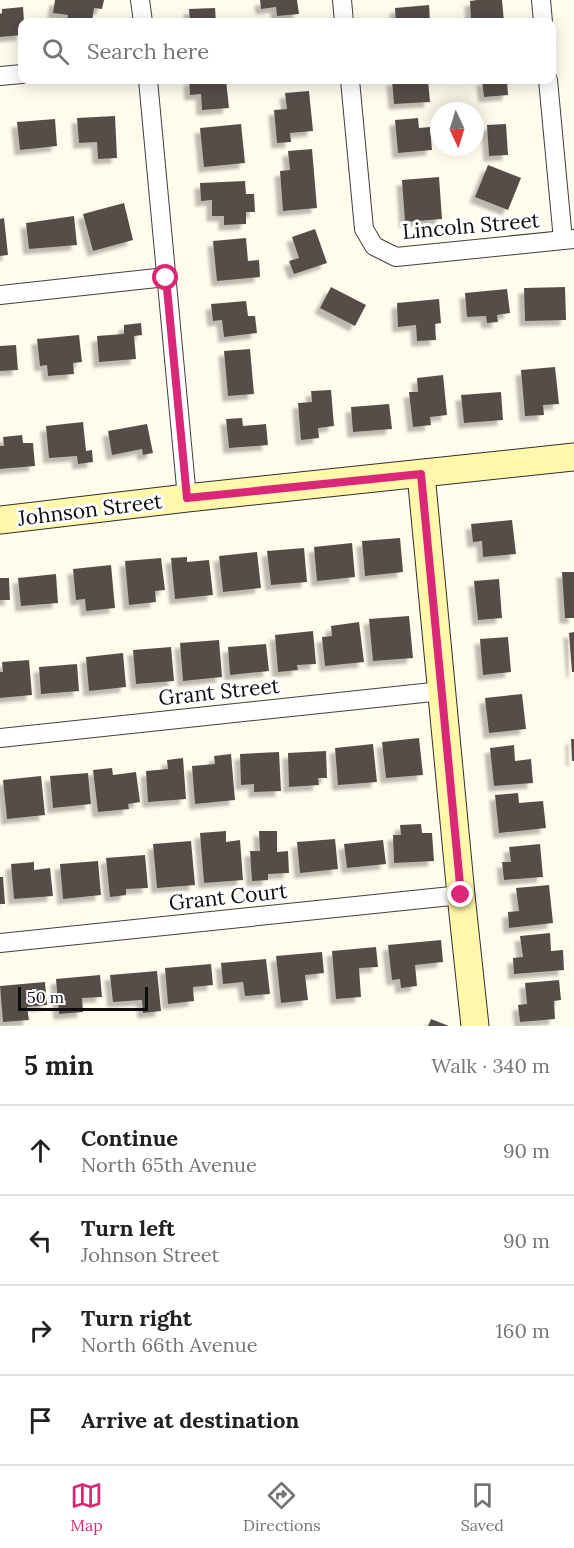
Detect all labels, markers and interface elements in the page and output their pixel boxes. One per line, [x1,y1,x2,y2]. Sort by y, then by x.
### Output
search box [18,18,556,84]
icon: search [39,35,72,68]
text: Search here [87,37,209,65]
north arrow [430,102,484,156]
street label: Lincoln Street [401,206,542,245]
route start [152,264,178,290]
street label: Johnson Street [15,487,164,532]
street label: Grant Street [157,672,282,711]
street label: Grant Court [167,877,289,916]
route end [447,881,473,907]
scale bar [18,984,148,1012]
text: 50 m [27,987,64,1007]
text: 5 min [24,1049,94,1082]
text: Walk · 340 m [431,1053,550,1078]
text: Continue [81,1124,178,1152]
icon: ahead [24,1134,57,1167]
text: 90 m [503,1138,550,1163]
text: North 65th Avenue [81,1152,257,1177]
text: Turn left [81,1214,175,1242]
icon: left [24,1224,57,1257]
text: 90 m [503,1228,550,1253]
text: Johnson Street [81,1242,219,1267]
text: Turn right [81,1304,192,1332]
icon: right [24,1314,57,1347]
text: 160 m [496,1318,550,1343]
text: North 66th Avenue [81,1332,258,1357]
icon: arrive [24,1404,57,1437]
text: Arrive at destination [81,1406,299,1434]
tab: Map [70,1479,103,1535]
tab: Directions [243,1479,321,1535]
tab: Saved [461,1479,504,1535]

